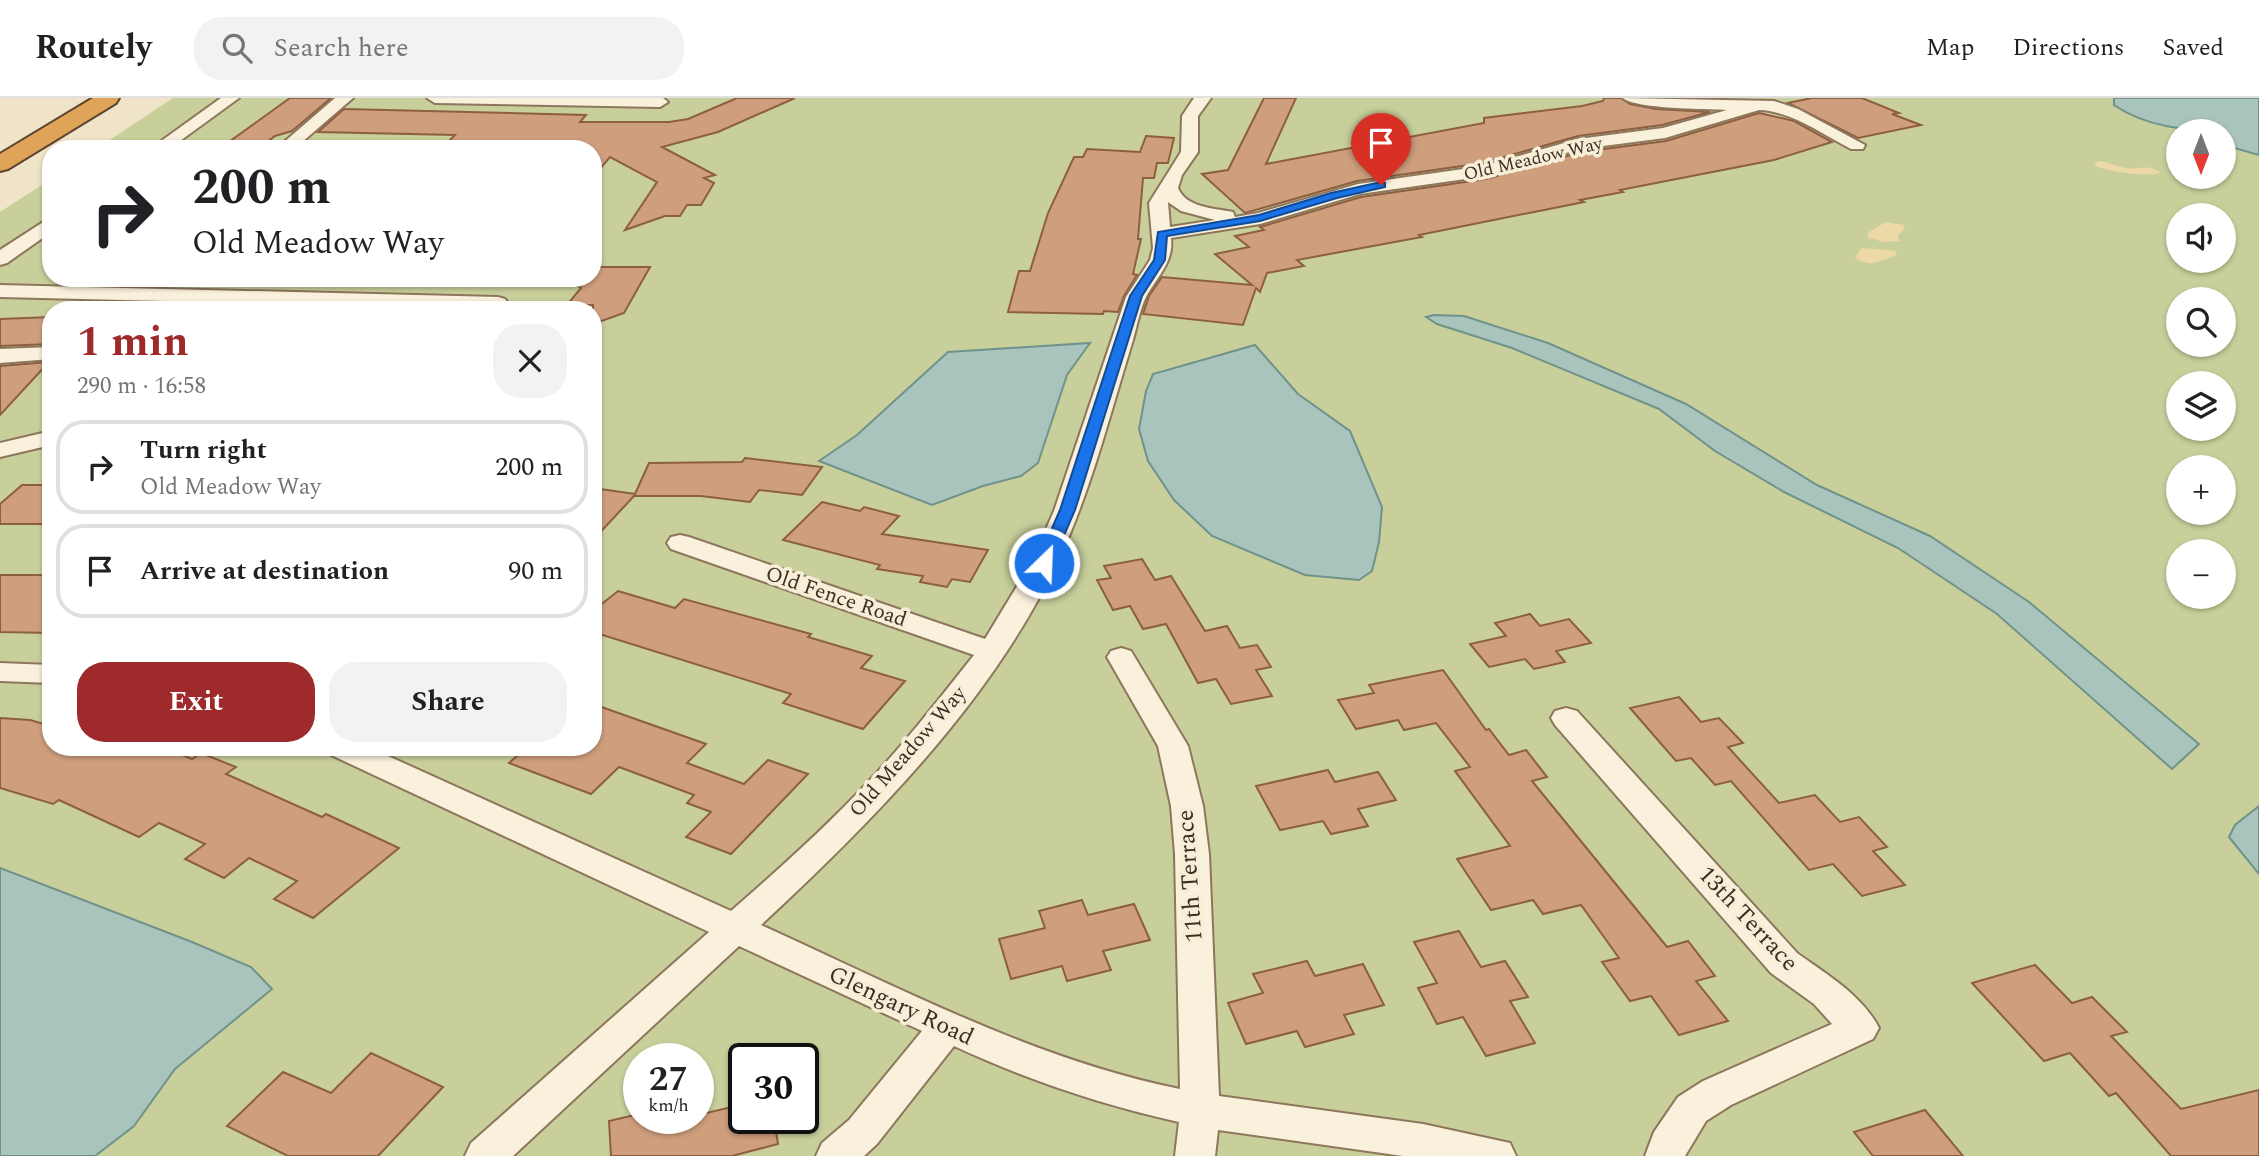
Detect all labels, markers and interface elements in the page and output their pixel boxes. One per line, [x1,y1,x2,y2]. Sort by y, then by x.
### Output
search box [194,17,684,80]
text: Routely [35,23,152,73]
text: Search here [274,28,409,68]
icon: search [218,29,256,67]
text: Map [1926,30,1974,66]
text: Directions [2012,30,2124,66]
text: Saved [2162,30,2224,66]
pin [1351,113,1411,185]
north arrow [2166,119,2236,189]
map controls [2166,119,2236,609]
icon: arrive [1362,124,1400,162]
street label: Old Meadow Way [1461,130,1606,188]
text: 200 m [192,151,331,226]
icon: right [77,168,168,259]
button: sound [2166,203,2236,273]
text: Old Meadow Way [192,219,444,268]
button: search [2166,287,2236,357]
text: 1 min [77,311,189,374]
button: close [493,324,567,398]
text: 290 m · 16:58 [77,369,206,404]
button: layers [2166,371,2236,441]
text: Turn right [140,430,267,470]
text: 200 m [495,447,563,487]
icon: right [81,448,119,486]
button: + [2166,455,2236,525]
text: Old Meadow Way [140,470,321,505]
position arrow [1007,526,1081,600]
button: − [2166,539,2236,609]
text: Arrive at destination [140,551,389,591]
text: 90 m [508,551,563,591]
icon: arrive [81,552,119,590]
street label: Old Fence Road [761,558,911,636]
button: Exit [77,662,315,742]
button: Share [329,662,567,742]
street label: Old Meadow Way [842,678,975,825]
street label: 11th Terrace [1167,808,1213,944]
street label: 13th Terrace [1689,858,1807,980]
street label: Glengary Road [822,957,980,1055]
speed limit sign: 30 [728,1043,819,1134]
text: 27 [649,1053,688,1106]
text: km/h [648,1092,689,1119]

